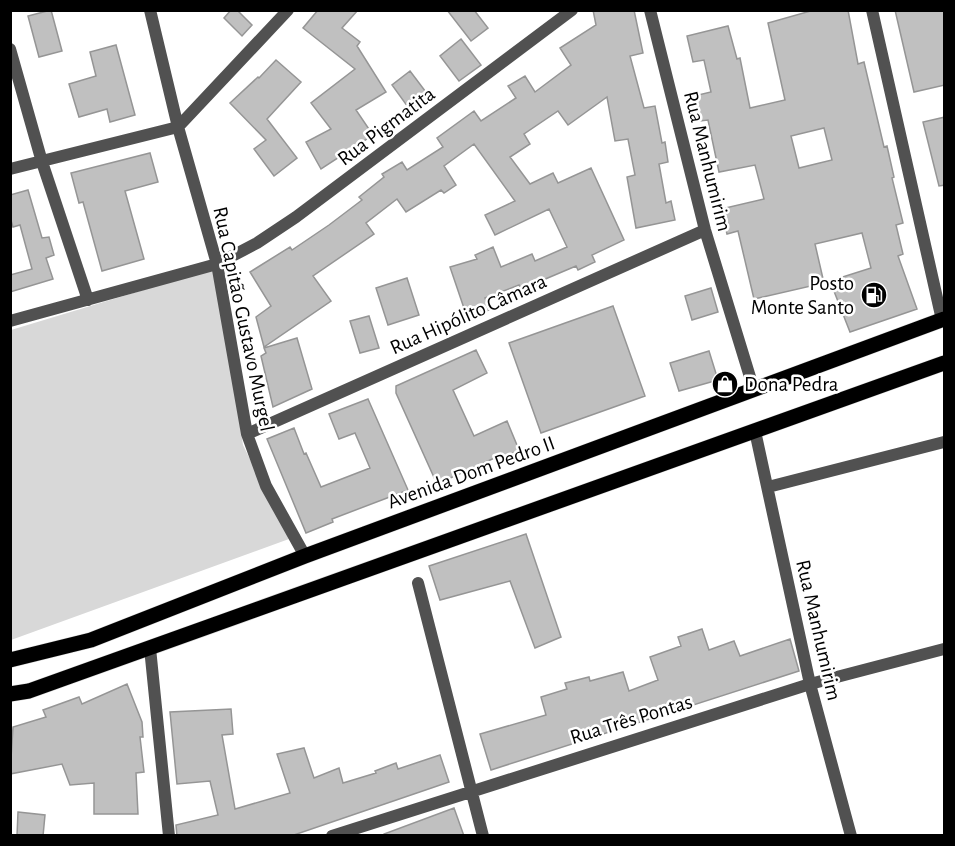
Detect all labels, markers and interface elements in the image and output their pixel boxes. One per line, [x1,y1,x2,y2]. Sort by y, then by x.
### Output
street label: Rua Pigmatita [334,83,439,170]
street label: Rua Manhumirim [680,89,735,233]
street label: Rua Capitão Gustavo Murgel [209,205,278,433]
street label: Rua Hipólito Câmara [387,270,550,358]
place label: Posto Monte Santo [751,273,854,318]
fuel station icon: Posto Monte Santo [859,280,889,310]
shop icon: Dona Pedra [710,369,740,399]
place label: Dona Pedra [744,374,839,395]
street label: Avenida Dom Pedro II [385,432,558,512]
street label: Rua Manhumirim [792,558,845,703]
street label: Rua Três Pontas [567,691,695,748]

